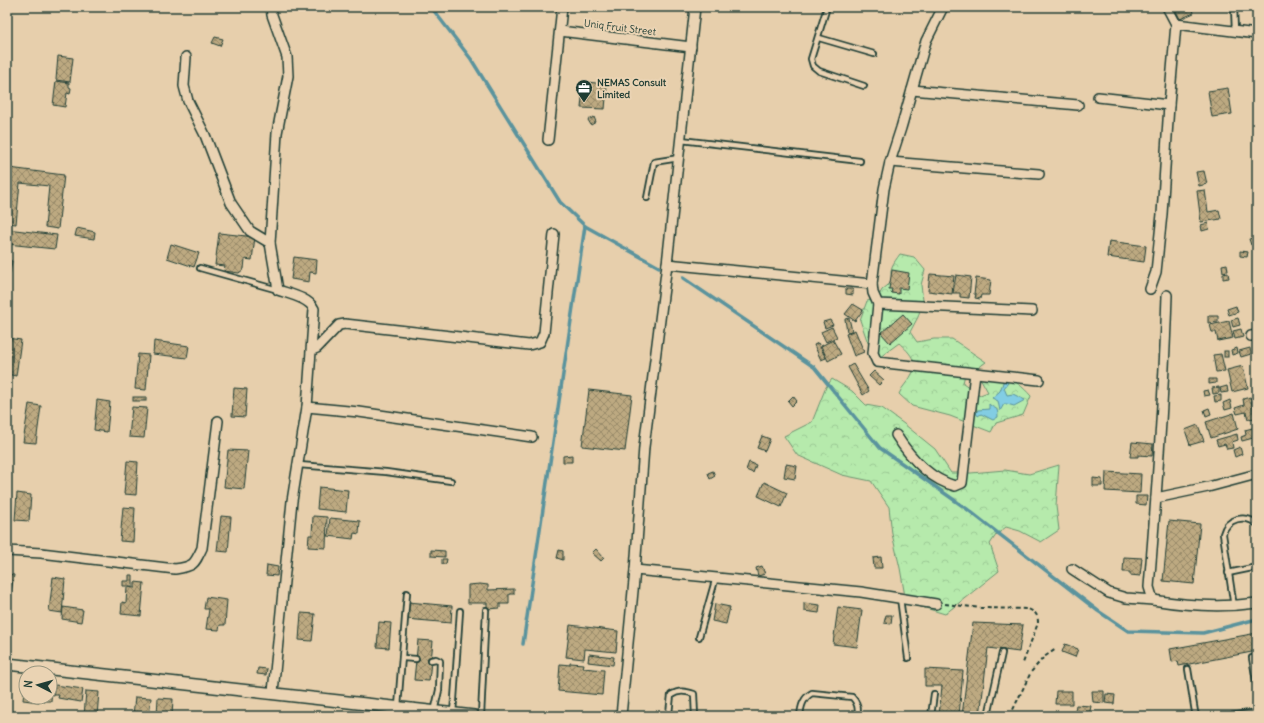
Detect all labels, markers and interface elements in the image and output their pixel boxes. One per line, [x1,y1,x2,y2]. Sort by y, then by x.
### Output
street label: Uniq Fruit Street [583,17,657,38]
place label: NEMAS Consult Limited [597,76,667,101]
office icon: NEMAS Consult Limited [574,78,594,103]
north arrow [18,665,58,705]
text: N [21,679,35,688]

